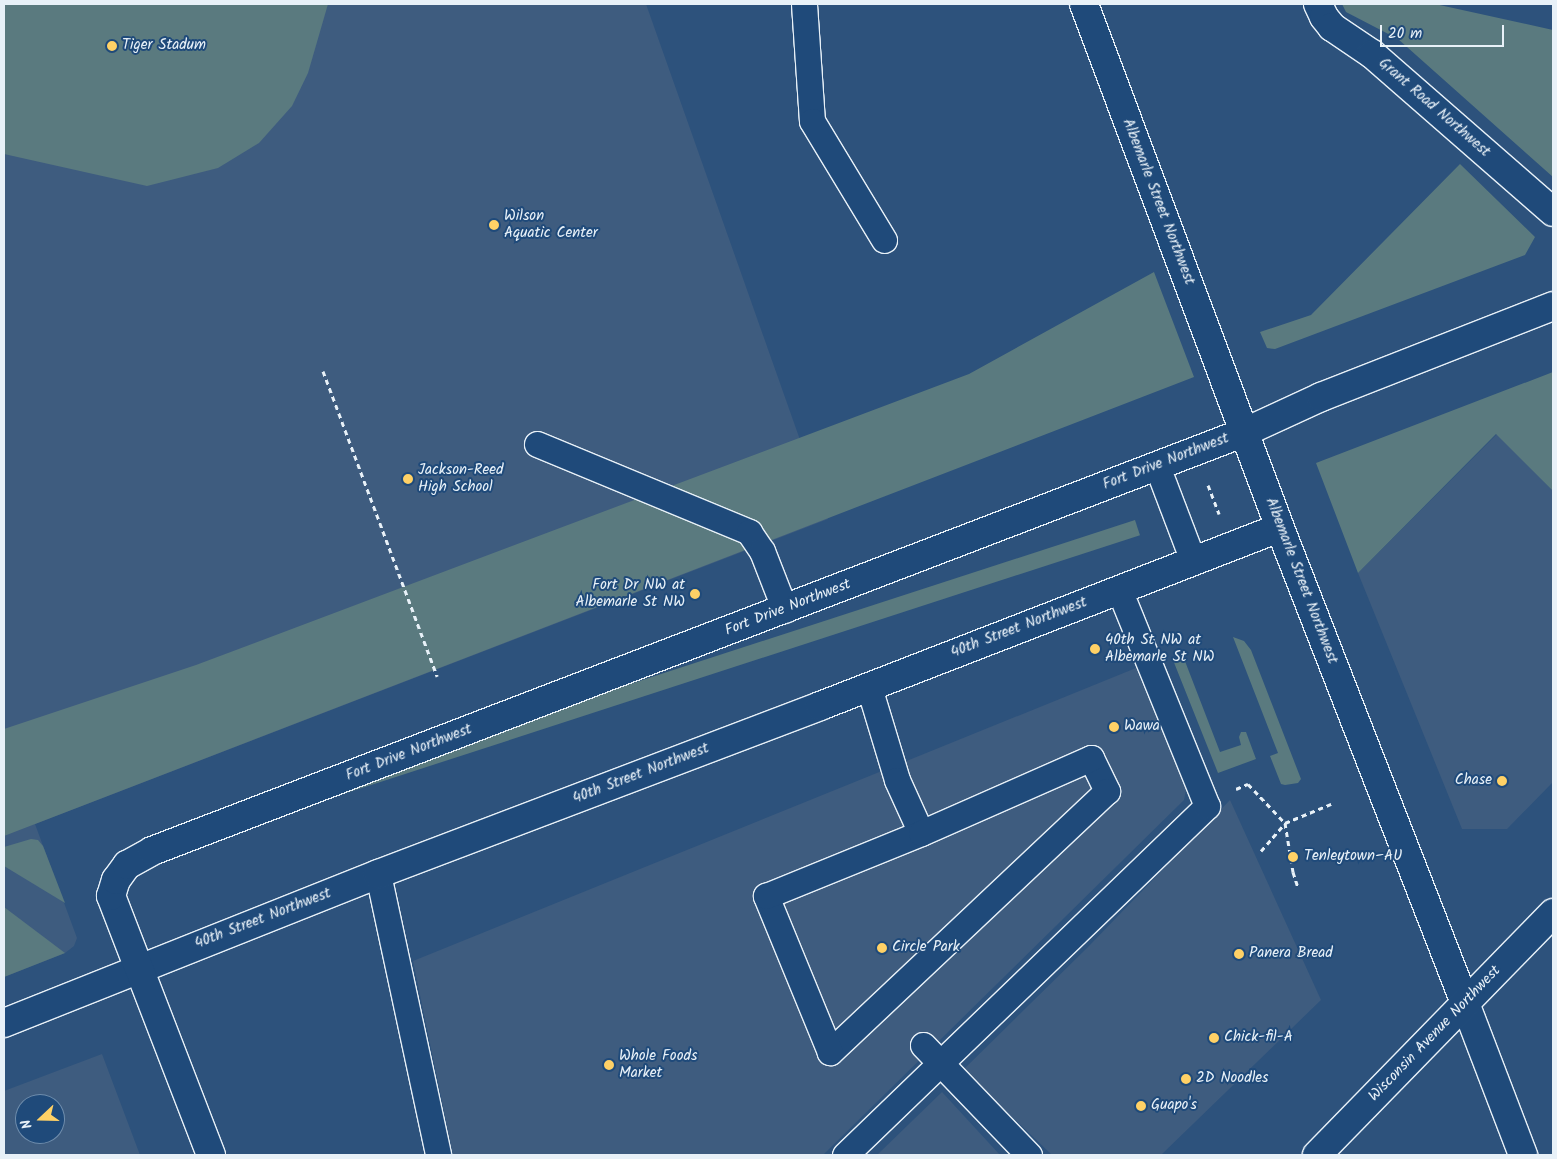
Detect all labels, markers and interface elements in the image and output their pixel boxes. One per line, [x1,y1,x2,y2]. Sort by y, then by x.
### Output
scale bar [1382,15,1506,47]
text: 20 m [1388,22,1422,46]
place label: Tiger Stadum [122,37,206,55]
marker: Tiger Stadum [106,40,118,52]
street label: Grant Road Northwest [1375,55,1493,161]
street label: Albemarle Street Northwest [1118,116,1198,288]
place label: Wilson Aquatic Center [504,207,598,242]
marker: Wilson Aquatic Center [488,219,500,231]
street label: Fort Drive Northwest [1100,430,1232,494]
place label: Jackson-Reed High School [418,461,504,496]
marker: Jackson-Reed High School [402,473,414,485]
street label: Albemarle Street Northwest [1261,495,1341,667]
place label: Fort Dr NW at Albemarle St NW [576,576,685,611]
street label: Fort Drive Northwest [722,576,854,640]
marker: Fort Dr NW at Albemarle St NW [689,588,701,600]
street label: 40th Street Northwest [948,594,1090,662]
place label: 40th St NW at Albemarle St NW [1105,631,1214,666]
marker: 40th St NW at Albemarle St NW [1089,643,1101,655]
place label: Wawa [1124,718,1160,736]
street label: Fort Drive Northwest [343,721,475,785]
marker: Wawa [1108,721,1120,733]
street label: 40th Street Northwest [570,740,712,808]
place label: Chase [1455,772,1492,790]
marker: Chase [1496,775,1508,787]
place label: Tenleytown–AU [1304,848,1402,866]
marker: Tenleytown–AU [1286,850,1300,864]
street label: 40th Street Northwest [192,885,334,953]
place label: Circle Park [892,939,960,957]
marker: Circle Park [876,942,888,954]
place label: Panera Bread [1249,945,1333,963]
marker: Panera Bread [1233,948,1245,960]
street label: Wisconsin Avenue Northwest [1365,962,1505,1106]
place label: Chick-fil-A [1224,1029,1293,1047]
marker: Chick-fil-A [1208,1032,1220,1044]
place label: Whole Foods Market [619,1047,697,1082]
marker: Whole Foods Market [603,1059,615,1071]
place label: 2D Noodles [1196,1070,1268,1088]
marker: 2D Noodles [1180,1073,1192,1085]
north arrow [15,1094,65,1144]
place label: Guapo's [1151,1097,1197,1115]
marker: Guapo's [1135,1100,1147,1112]
text: N [15,1116,39,1132]

